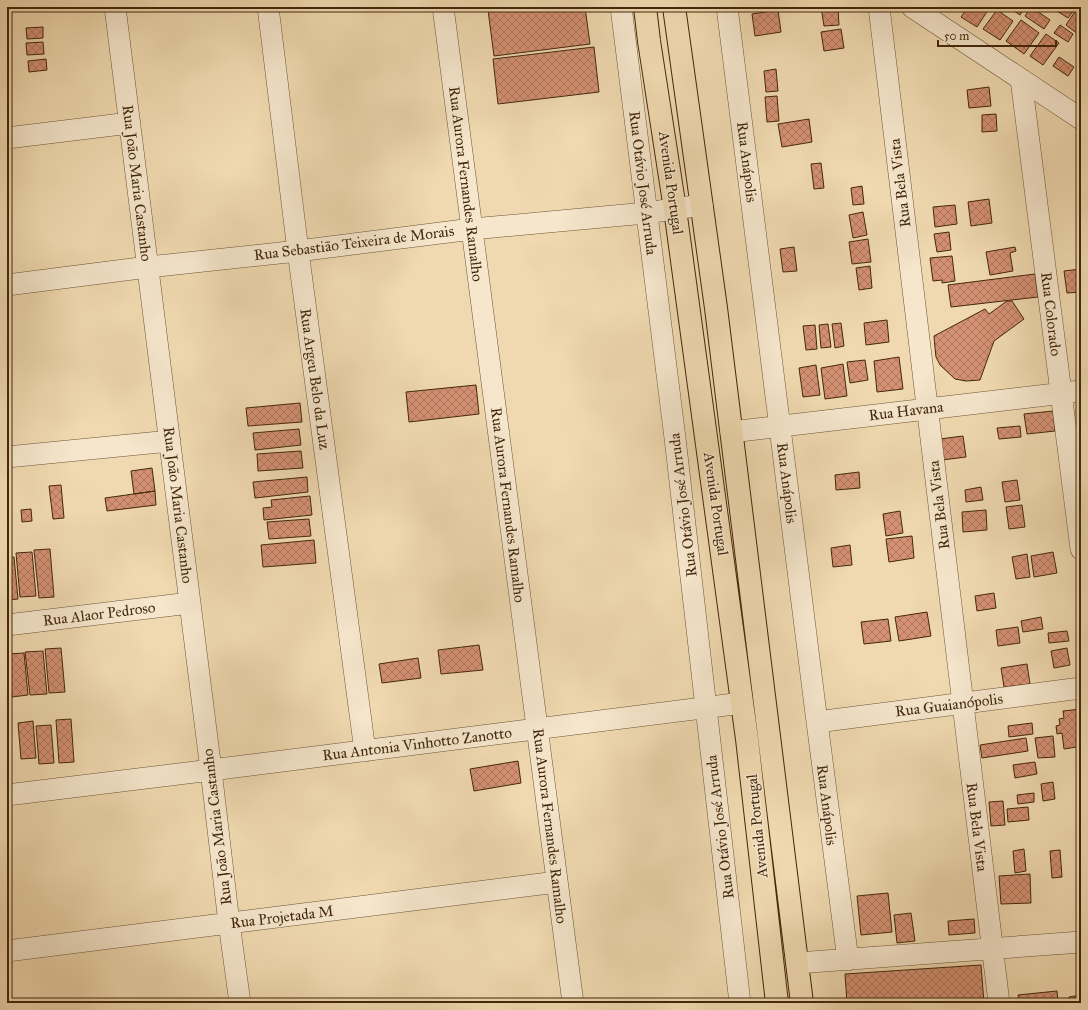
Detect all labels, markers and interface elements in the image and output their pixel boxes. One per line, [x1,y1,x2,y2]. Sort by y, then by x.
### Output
scale bar [938,22,1056,48]
text: 50 m [944,29,969,43]
street label: Rua Aurora Fernandes Ramalho [445,85,487,283]
street label: Rua João Maria Castanho [117,104,156,263]
street label: Rua Otávio José Arruda [624,110,661,257]
street label: Rua Anápolis [733,121,761,203]
street label: Avenida Portugal [655,129,687,237]
street label: Rua Bela Vista [886,137,914,228]
street label: Rua Sebastião Teixeira de Morais [253,222,455,264]
street label: Rua Colorado [1037,271,1065,357]
street label: Rua Argeu Belo da Luz [296,307,334,451]
street label: Rua Havana [868,397,945,425]
street label: Rua Aurora Fernandes Ramalho [487,406,529,604]
street label: Rua João Maria Castanho [158,426,197,585]
street label: Rua Otávio José Arruda [665,431,702,578]
street label: Rua Anápolis [773,442,801,524]
street label: Avenida Portugal [700,450,732,558]
street label: Rua Bela Vista [925,459,953,550]
street label: Rua Alaor Pedroso [42,598,157,630]
street label: Rua Guaianópolis [894,689,1004,721]
street label: Rua Antonia Vinhotto Zanotto [321,723,513,765]
street label: Rua Aurora Fernandes Ramalho [529,727,571,925]
street label: Rua João Maria Castanho [198,747,237,906]
street label: Rua Otávio José Arruda [702,753,739,900]
street label: Rua Anápolis [813,764,841,846]
street label: Avenida Portugal [743,772,772,880]
street label: Rua Bela Vista [963,782,991,873]
street label: Rua Projetada M [229,902,335,932]

